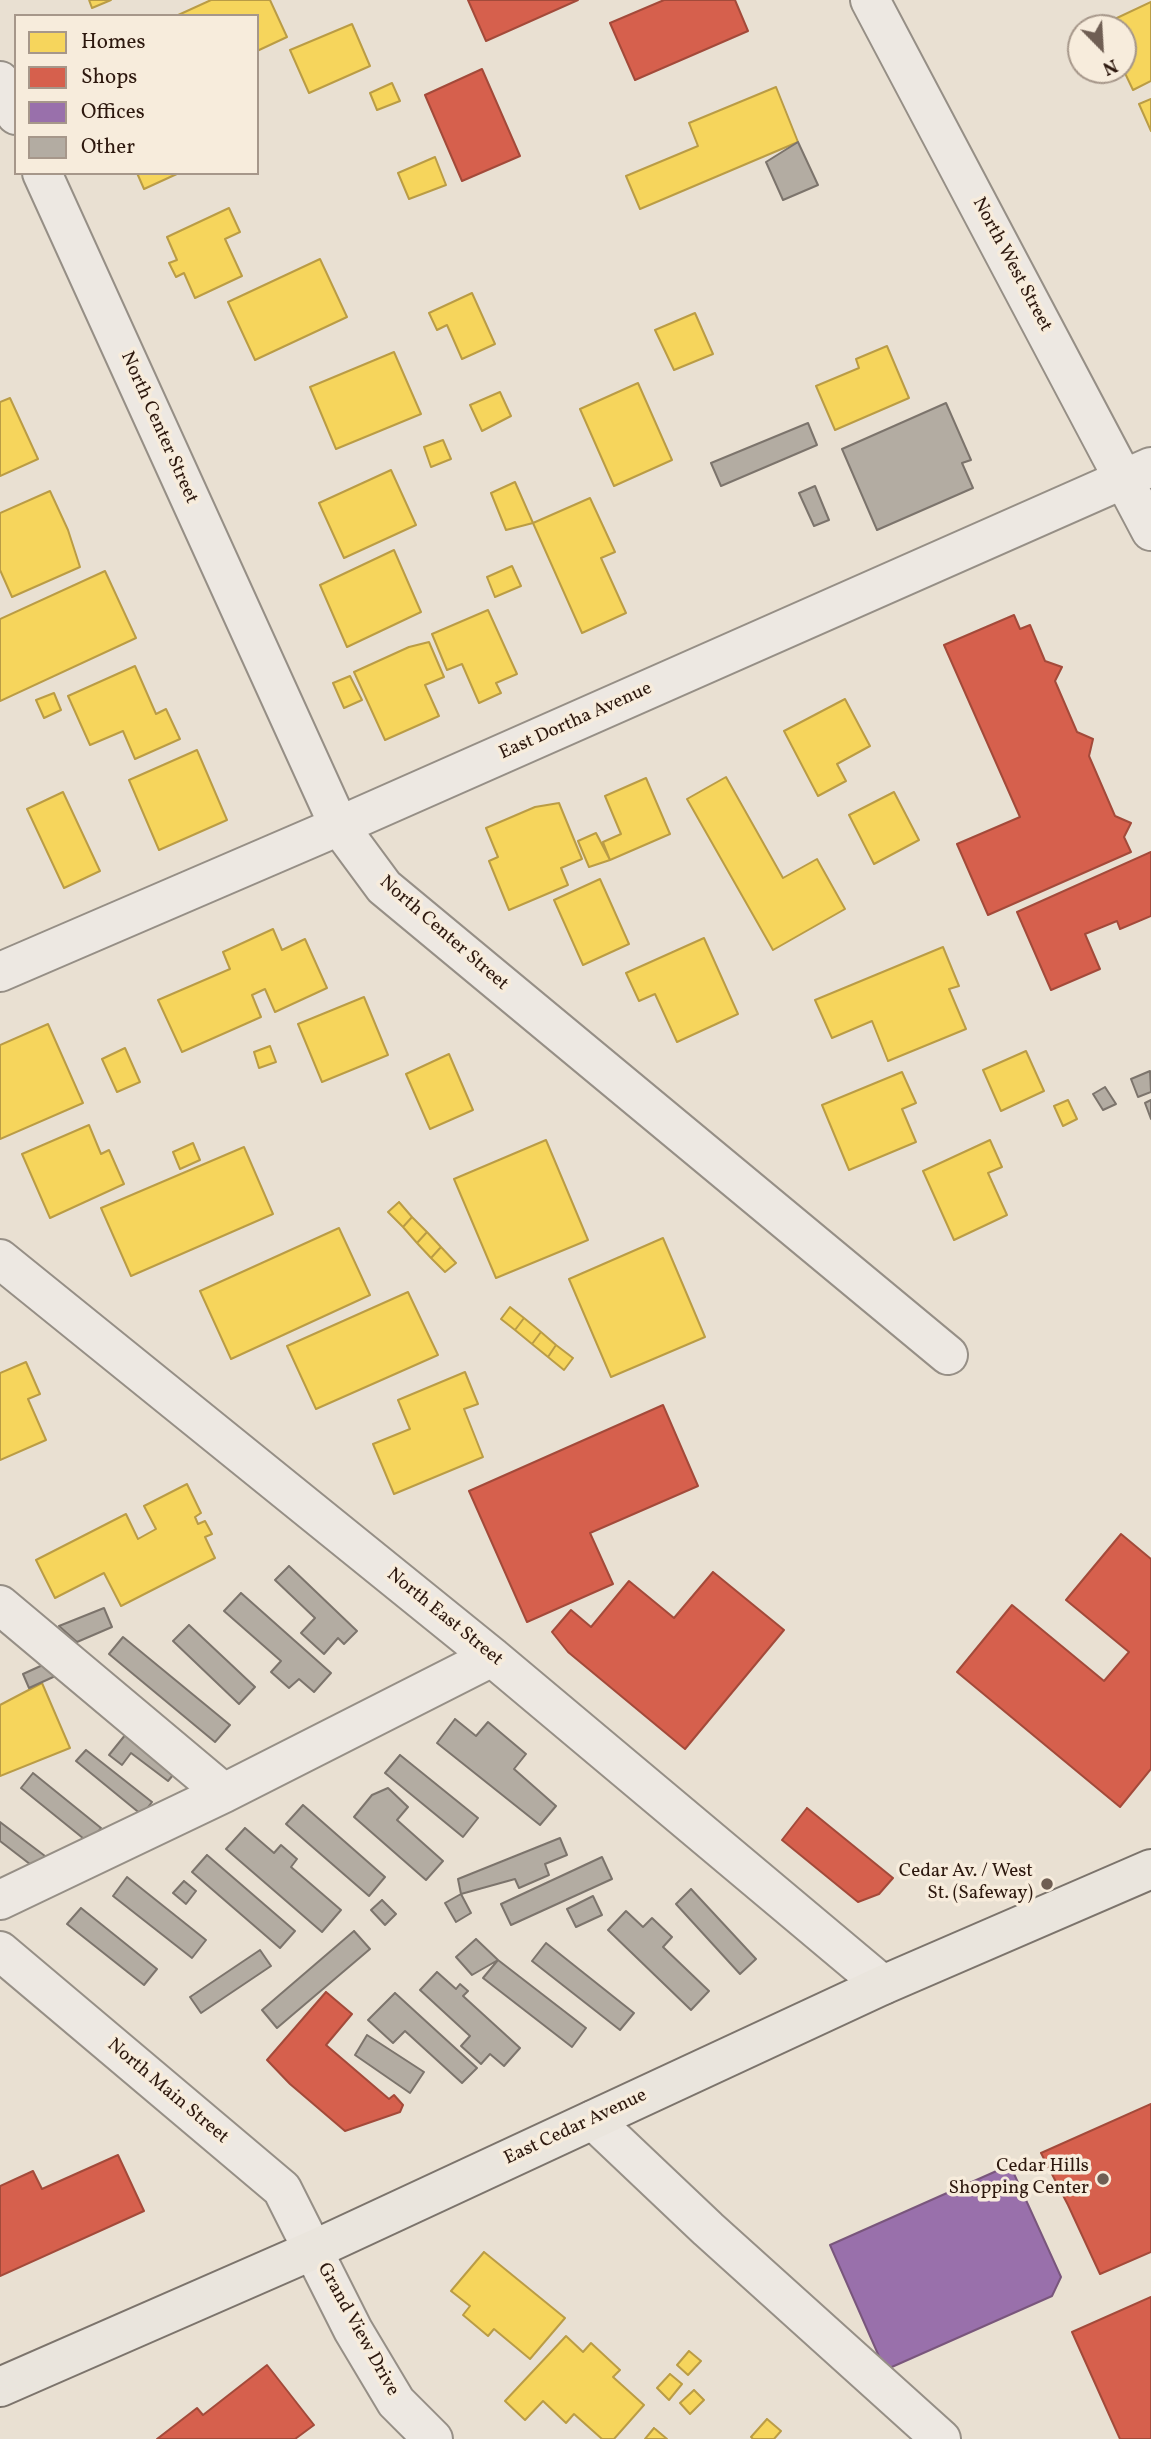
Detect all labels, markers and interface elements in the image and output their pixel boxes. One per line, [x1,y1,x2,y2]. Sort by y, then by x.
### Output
legend [14,14,259,175]
north arrow [1067,14,1137,84]
text: Homes [81,28,146,57]
text: N [1098,52,1121,81]
text: Shops [81,63,137,92]
text: Offices [81,98,145,127]
text: Other [81,133,135,162]
street label: North West Street [966,194,1056,336]
street label: North Center Street [114,349,202,507]
street label: East Dortha Avenue [496,678,656,766]
street label: North Center Street [374,872,512,996]
street label: North East Street [381,1564,507,1672]
place label: Cedar Av. / West St. (Safeway) [899,1862,1033,1906]
marker: Cedar Av. / West St. (Safeway) [1039,1876,1055,1892]
street label: North Main Street [102,2034,232,2150]
street label: East Cedar Avenue [501,2085,651,2171]
place label: Cedar Hills Shopping Center [949,2157,1089,2201]
marker: Cedar Hills Shopping Center [1095,2171,1111,2187]
street label: Grand View Drive [311,2259,403,2401]

